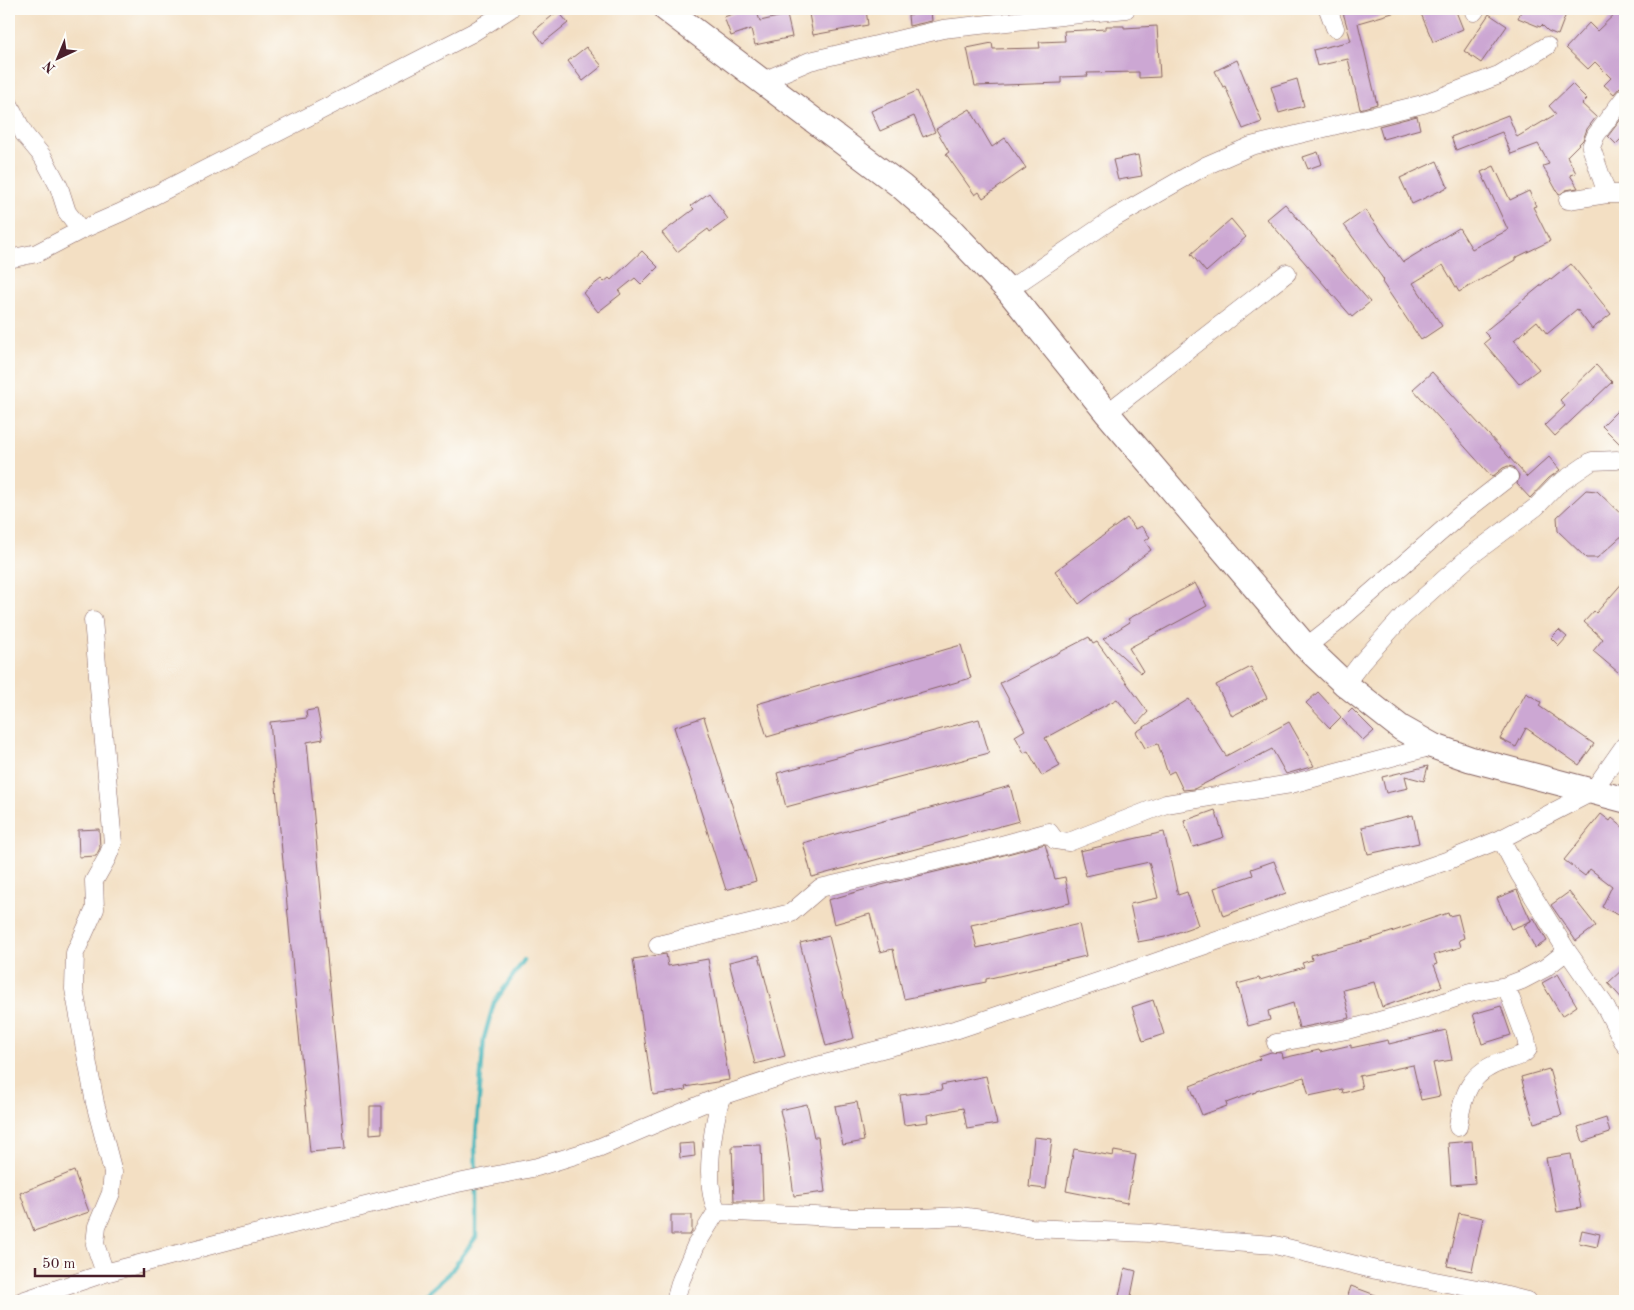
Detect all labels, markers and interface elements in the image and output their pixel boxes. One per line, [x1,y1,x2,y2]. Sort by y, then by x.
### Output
north arrow [32,32,82,82]
text: N [41,58,58,75]
scale bar [35,1245,144,1277]
text: 50 m [42,1257,76,1272]

